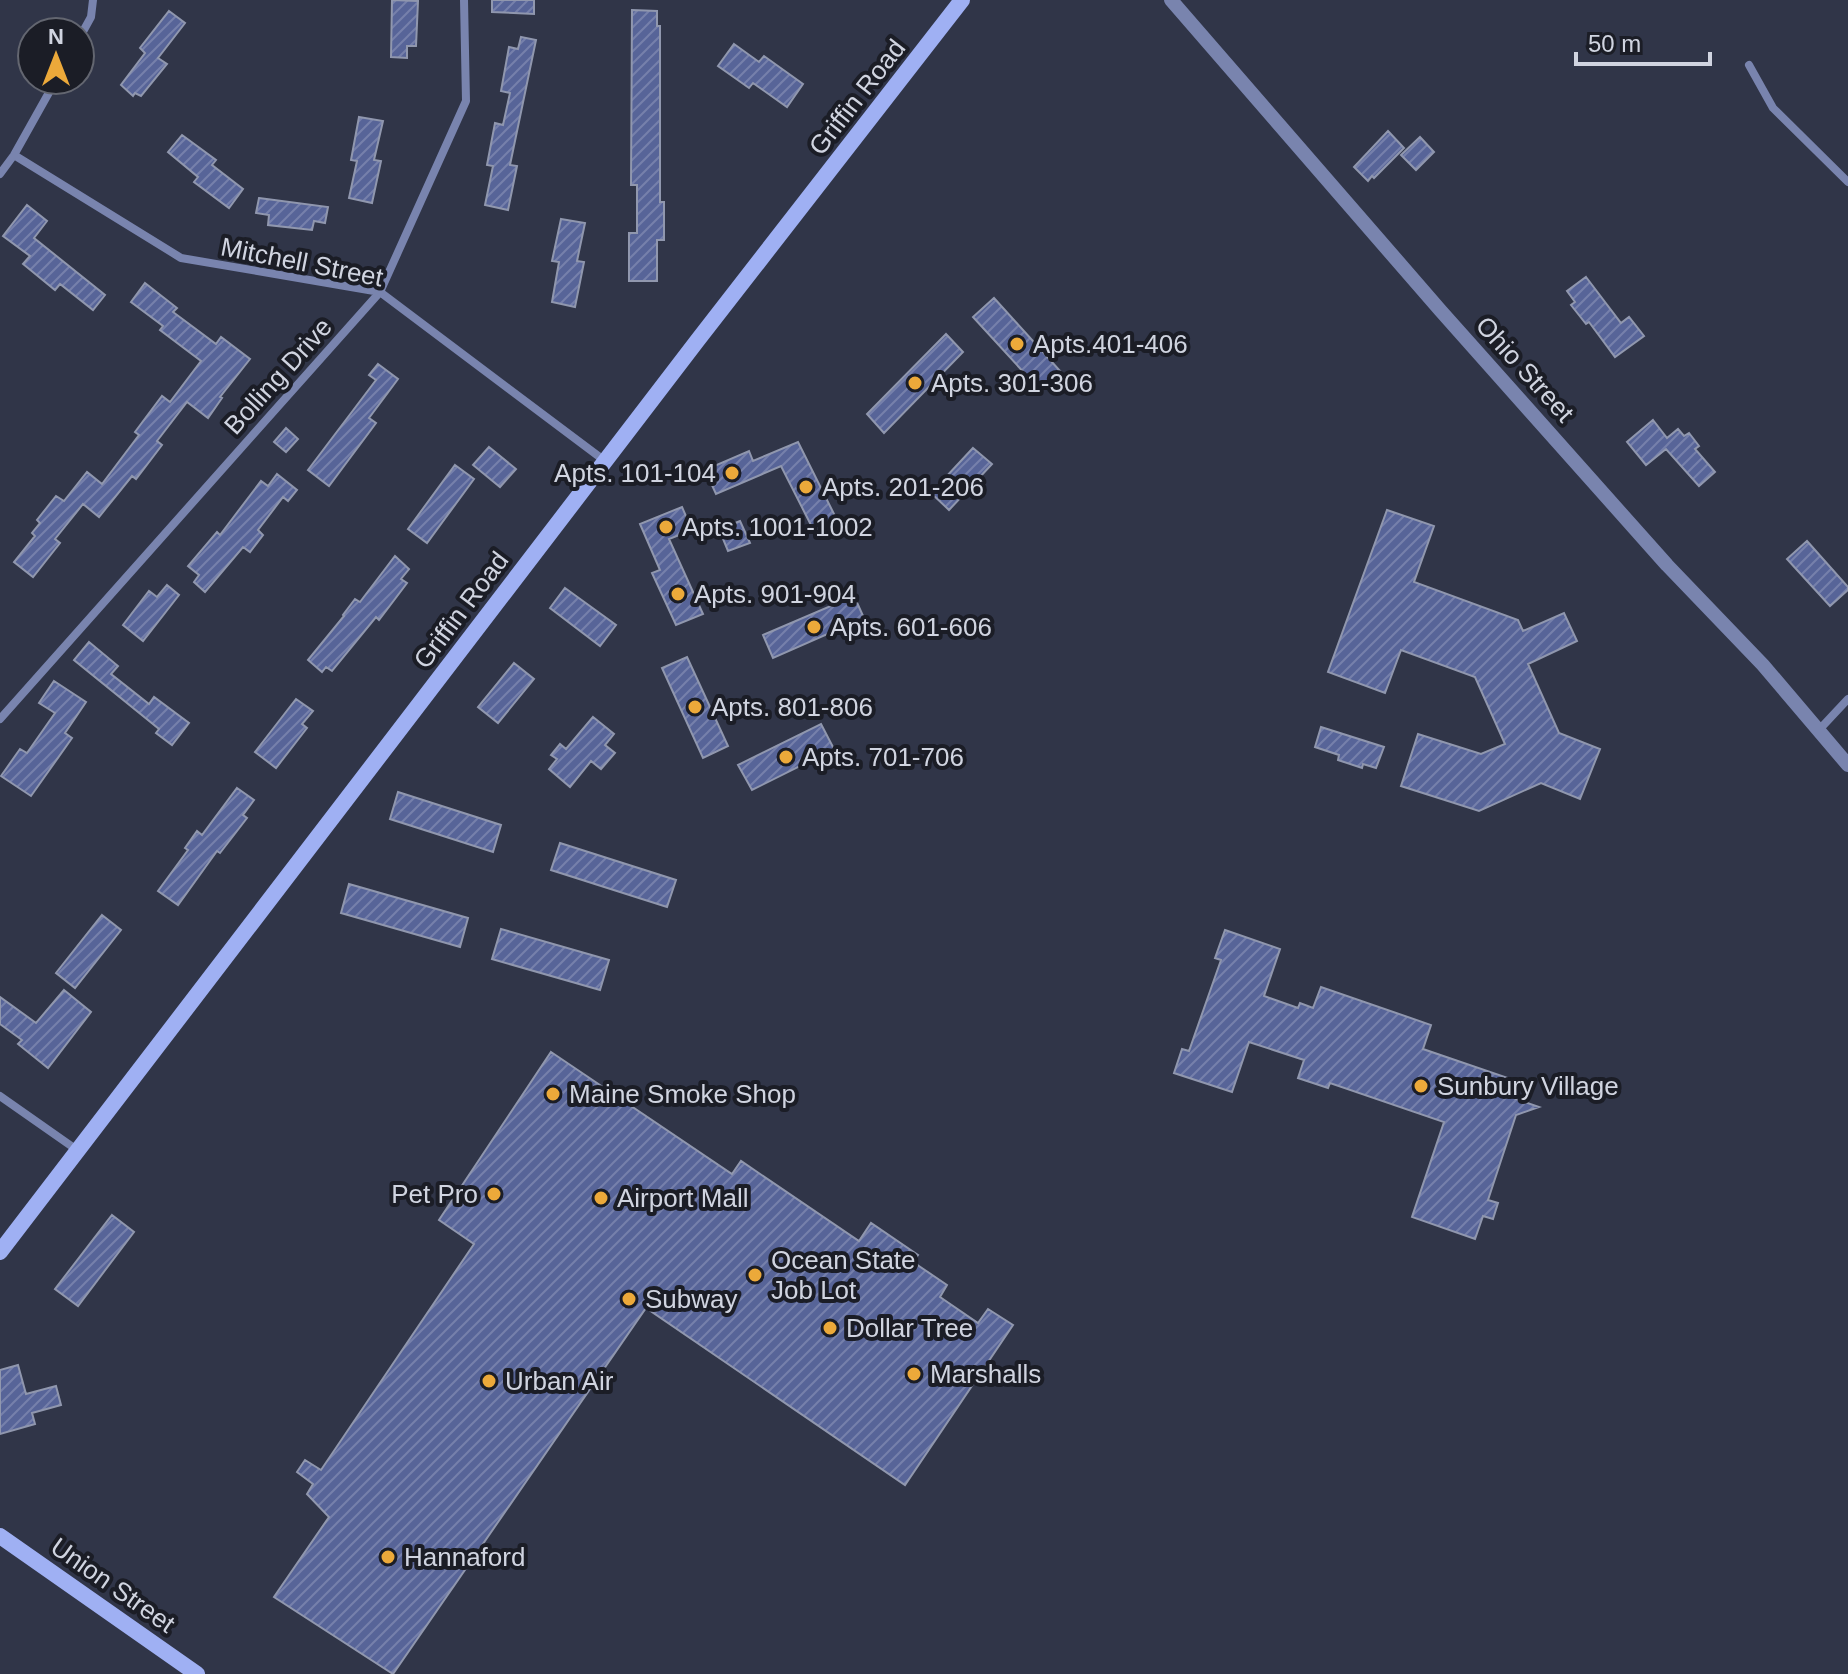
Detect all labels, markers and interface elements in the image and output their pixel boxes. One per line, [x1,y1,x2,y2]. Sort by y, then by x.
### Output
north arrow [16,16,96,96]
scale bar [1576,16,1710,66]
text: N [48,24,64,49]
text: 50 m [1588,30,1641,57]
street label: Griffin Road [803,33,911,161]
street label: Mitchell Street [218,232,386,293]
street label: Ohio Street [1470,310,1581,428]
street label: Bolling Drive [218,312,338,440]
place label: Apts.401-406 [1033,329,1188,359]
marker: Apts.401-406 [1008,335,1026,353]
place label: Apts. 301-306 [931,368,1093,398]
marker: Apts. 301-306 [906,374,924,392]
place label: Apts. 101-104 [554,458,716,488]
marker: Apts. 101-104 [723,464,741,482]
place label: Apts. 201-206 [822,472,984,502]
marker: Apts. 201-206 [797,478,815,496]
place label: Apts. 1001-1002 [682,512,873,542]
marker: Apts. 1001-1002 [657,518,675,536]
street label: Griffin Road [407,546,515,674]
place label: Apts. 901-904 [694,579,856,609]
marker: Apts. 901-904 [669,585,687,603]
place label: Apts. 601-606 [830,612,992,642]
marker: Apts. 601-606 [805,618,823,636]
place label: Apts. 801-806 [711,692,873,722]
marker: Apts. 801-806 [686,698,704,716]
place label: Apts. 701-706 [802,742,964,772]
marker: Apts. 701-706 [777,748,795,766]
place label: Sunbury Village [1437,1071,1619,1101]
marker: Sunbury Village [1412,1077,1430,1095]
place label: Maine Smoke Shop [569,1079,796,1109]
marker: Maine Smoke Shop [544,1085,562,1103]
place label: Pet Pro [391,1179,478,1209]
place label: Airport Mall [617,1183,748,1213]
marker: Pet Pro [485,1185,503,1203]
marker: Airport Mall [592,1189,610,1207]
place label: Ocean State Job Lot [771,1245,916,1305]
marker: Ocean State Job Lot [746,1266,764,1284]
place label: Subway [645,1284,738,1314]
marker: Subway [620,1290,638,1308]
place label: Dollar Tree [846,1313,973,1343]
marker: Dollar Tree [821,1319,839,1337]
place label: Marshalls [930,1359,1041,1389]
marker: Marshalls [905,1365,923,1383]
place label: Urban Air [505,1366,614,1396]
marker: Urban Air [480,1372,498,1390]
street label: Union Street [45,1531,181,1639]
place label: Hannaford [404,1542,525,1572]
marker: Hannaford [379,1548,397,1566]

